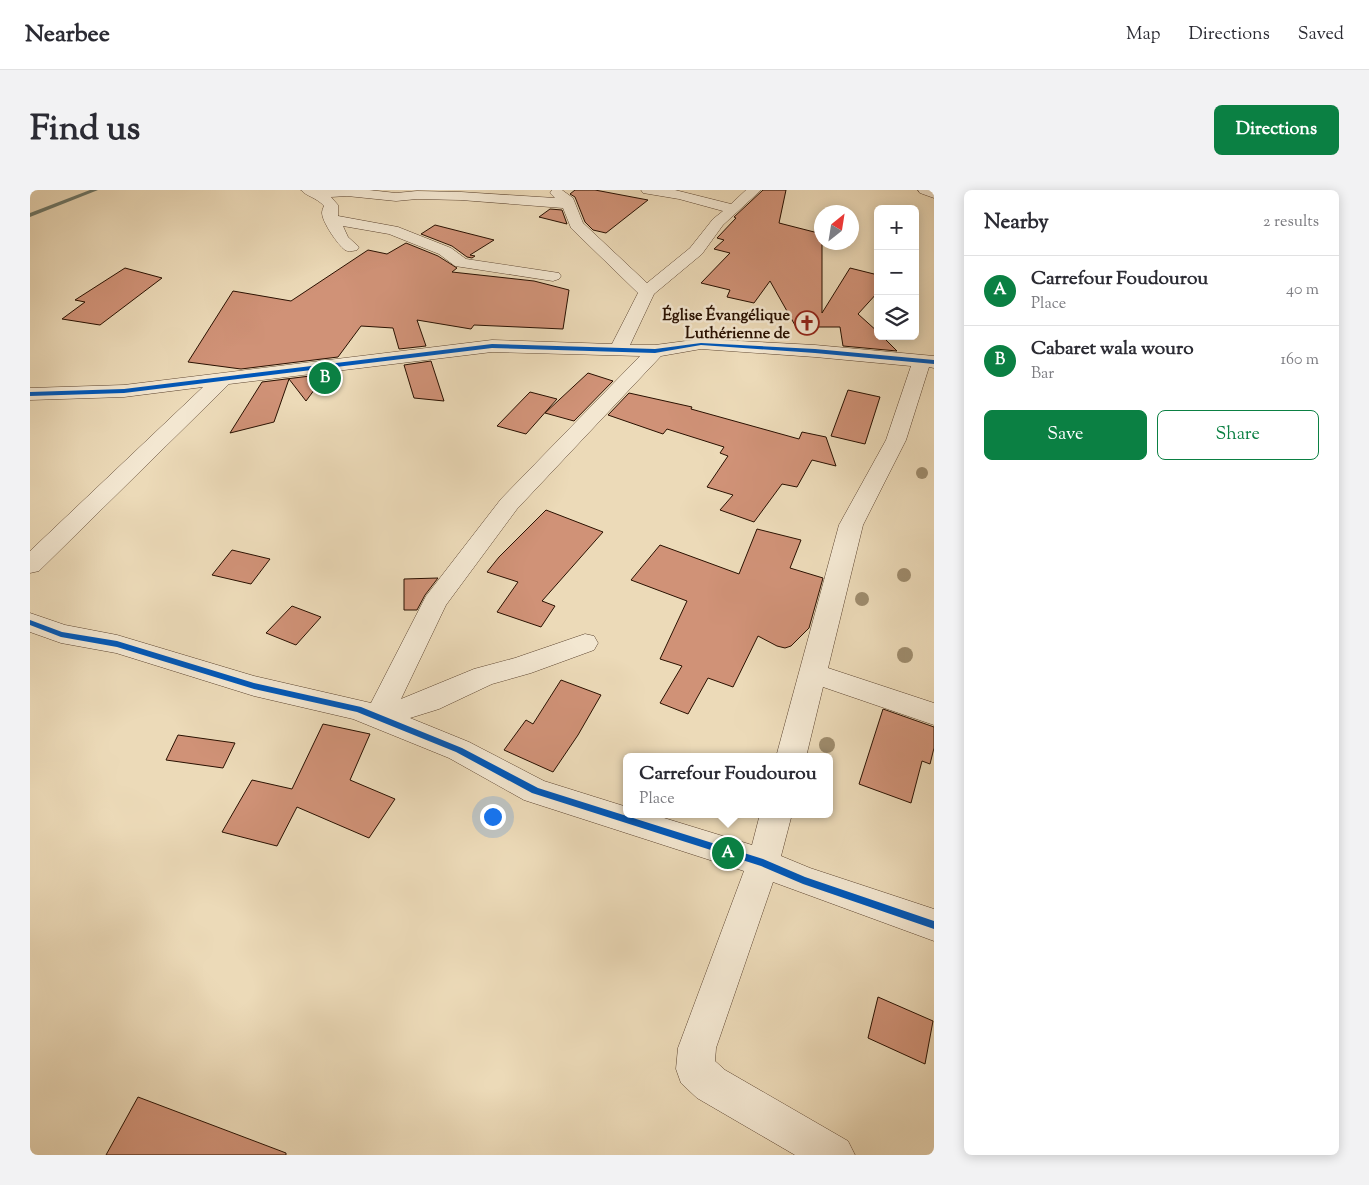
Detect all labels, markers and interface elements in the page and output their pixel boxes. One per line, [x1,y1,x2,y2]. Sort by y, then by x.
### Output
text: Nearbee [25,18,110,52]
text: Map [1126,22,1161,48]
text: Directions [1189,22,1270,48]
text: Saved [1298,22,1344,48]
text: Find us [30,105,140,156]
button: Directions [1214,105,1339,155]
north arrow [814,205,859,250]
map controls [874,205,919,340]
button: + [874,205,919,250]
text: Nearby [984,208,1049,238]
text: 2 results [1263,211,1319,234]
button: − [874,250,919,295]
text: Carrefour Foudourou [1031,266,1208,293]
text: A [994,279,1007,302]
text: 40 m [1286,279,1319,302]
text: Place [1031,293,1066,316]
button: layers [874,295,919,340]
place label: Église Évangélique Luthérienne de [662,304,791,346]
church icon: Église Évangélique Luthérienne de [794,310,820,336]
text: Cabaret wala wouro [1031,336,1194,363]
text: B [995,349,1005,372]
text: 160 m [1281,349,1319,372]
pin: B [309,359,341,397]
text: Bar [1031,363,1054,386]
button: Save [984,410,1147,460]
button: Share [1157,410,1319,460]
popup [623,753,833,818]
text: Carrefour Foudourou [639,761,817,788]
text: Place [639,788,675,811]
your location [480,804,506,830]
pin: A [712,834,744,872]

